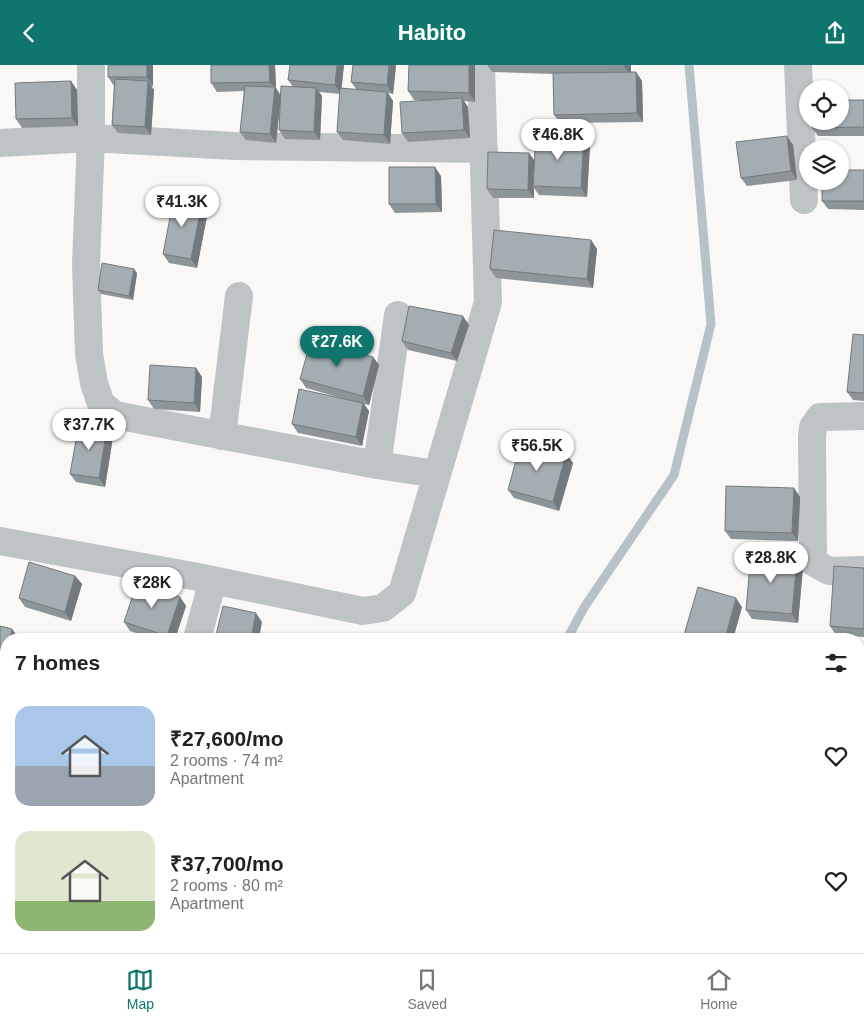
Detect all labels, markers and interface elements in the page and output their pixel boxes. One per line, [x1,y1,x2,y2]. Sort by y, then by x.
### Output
icon: back [15,19,43,47]
icon: share [821,19,849,47]
text: Habito [398,20,466,45]
map controls [799,80,849,190]
button: locate [799,80,849,130]
pin: ₹46.8K [517,119,599,161]
text: ₹46.8K [532,126,584,143]
button: layers [799,140,849,190]
pin: ₹41.3K [141,185,223,228]
text: ₹41.3K [156,193,208,210]
pin: ₹27.6K [296,325,378,368]
text: ₹27.6K [311,333,363,350]
pin: ₹37.7K [48,409,130,451]
text: ₹37.7K [63,416,115,433]
pin: ₹56.5K [496,429,578,472]
text: ₹56.5K [511,437,563,454]
pin: ₹28.8K [730,541,812,584]
text: ₹28.8K [745,549,797,566]
pin: ₹28K [122,567,182,609]
text: ₹28K [133,574,171,591]
icon: filters [822,649,850,677]
text: 7 homes [15,651,100,674]
icon: home [55,726,115,786]
text: ₹27,600/mo [170,727,284,750]
icon: heart [822,742,850,770]
text: 2 rooms · 74 m² [170,752,283,769]
text: Apartment [170,770,244,787]
icon: home [55,851,115,911]
text: ₹37,700/mo [170,852,284,875]
icon: heart [822,867,850,895]
text: 2 rooms · 80 m² [170,877,283,894]
text: Apartment [170,895,244,912]
tab: Map [126,966,154,1012]
tab: Saved [407,966,447,1012]
tab: Home [700,966,737,1012]

